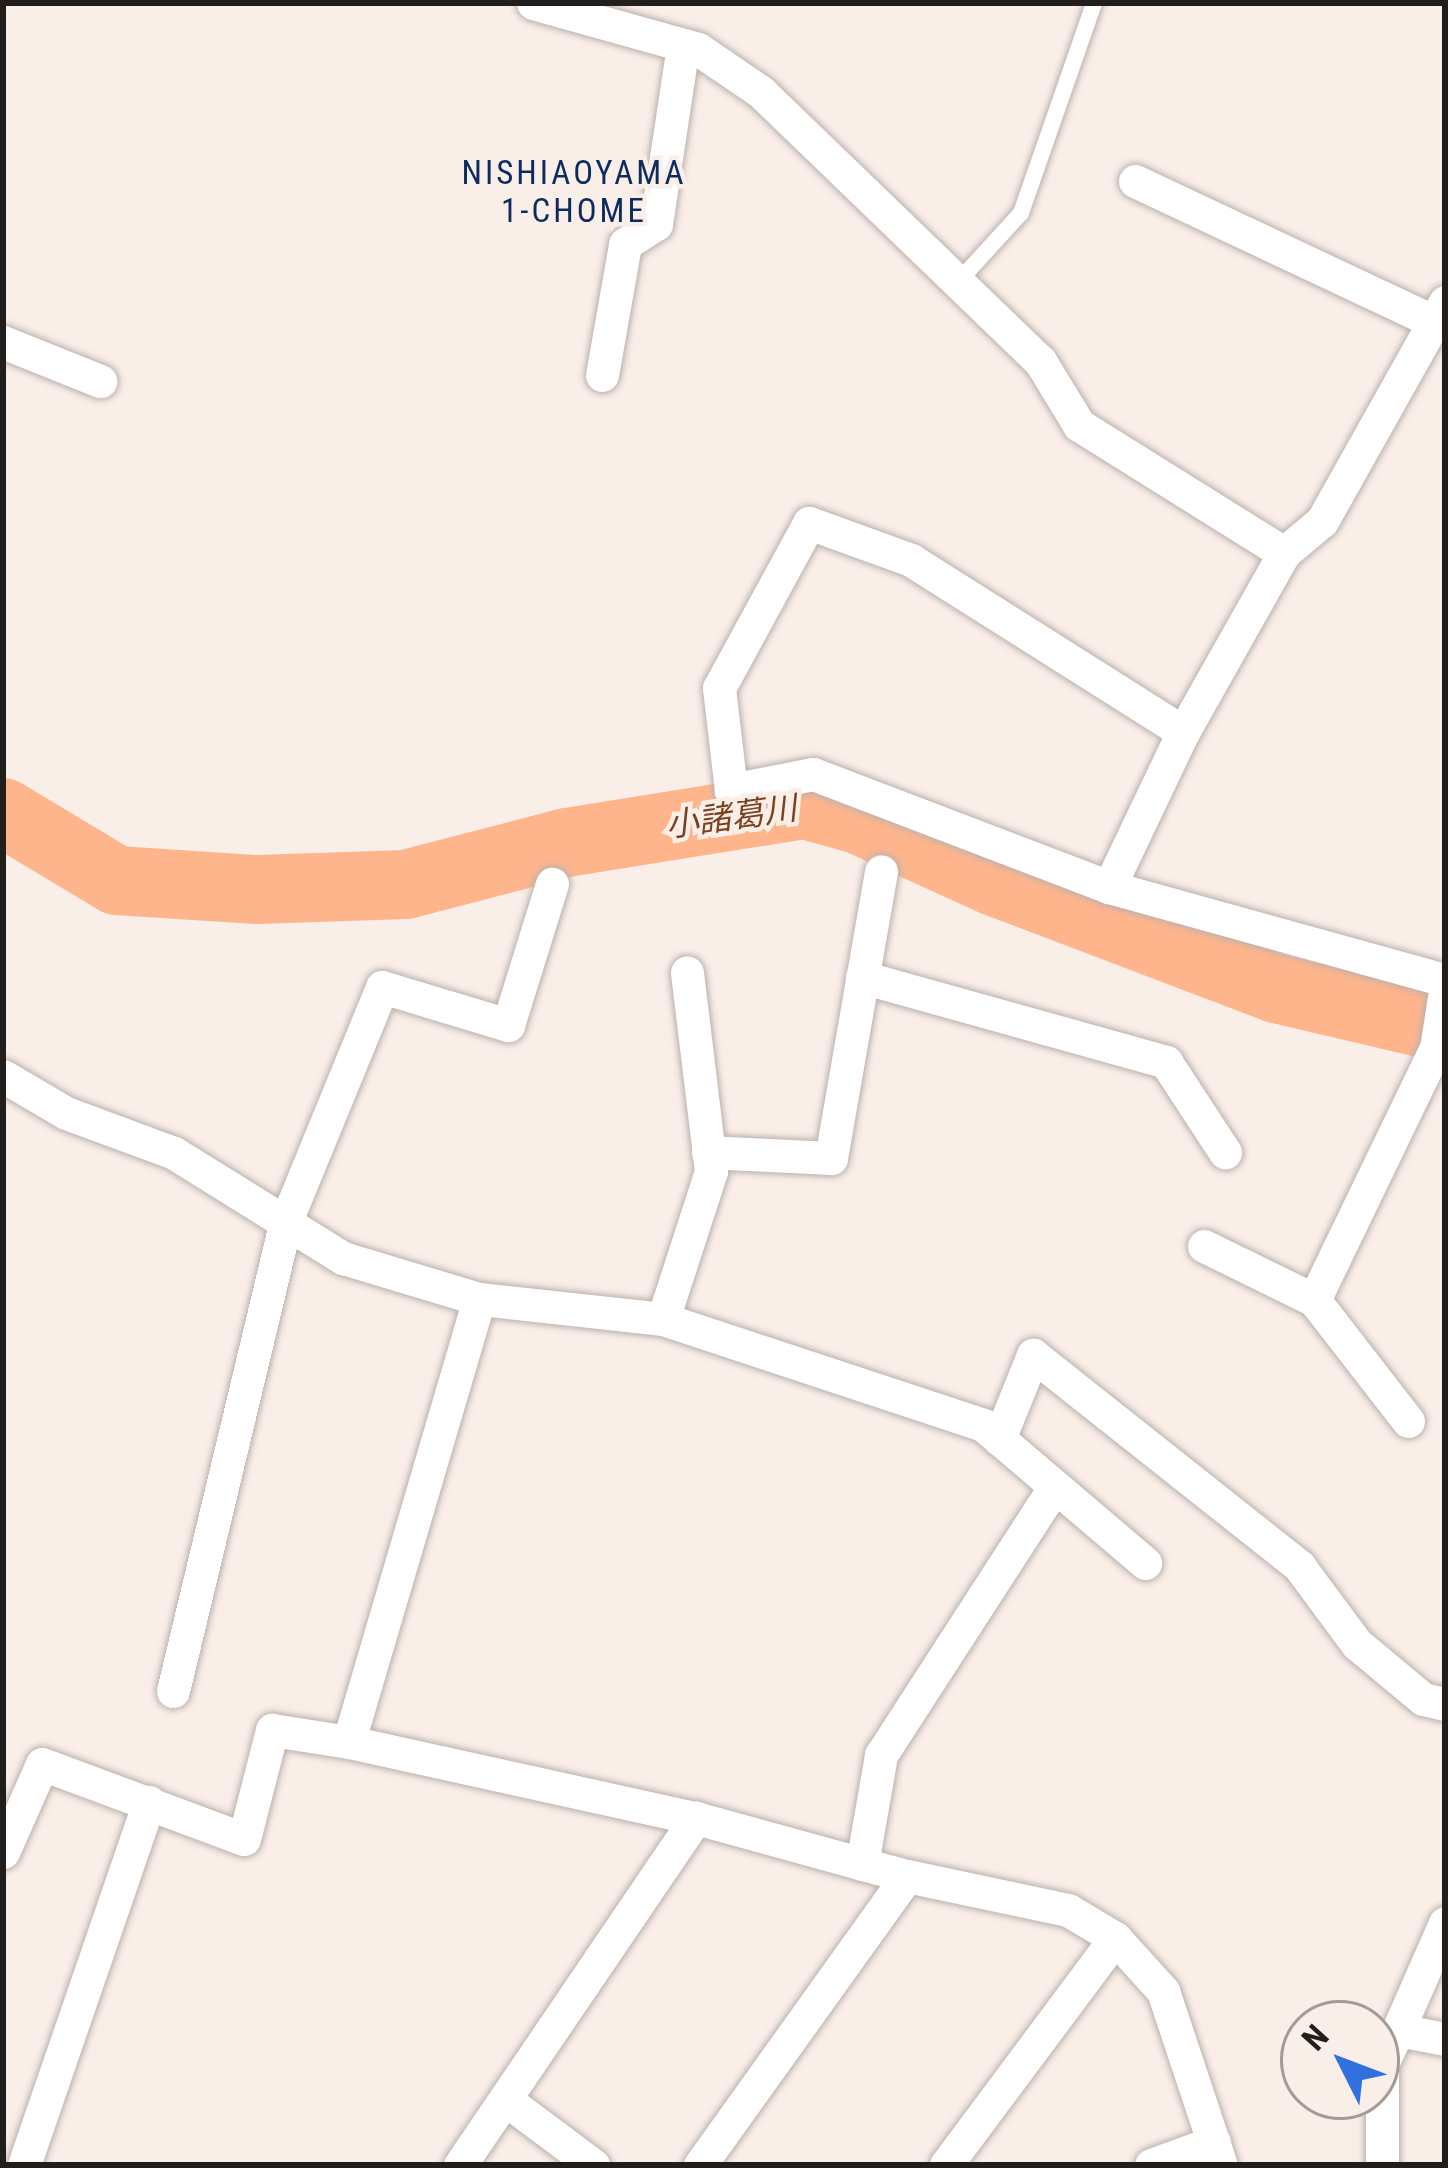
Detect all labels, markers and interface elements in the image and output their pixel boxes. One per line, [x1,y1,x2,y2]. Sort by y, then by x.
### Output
district label: NISHIAOYAMA 1-CHOME [462,153,686,231]
water label: 小諸葛川 [663,788,799,846]
north arrow [1280,2000,1400,2120]
text: N [1294,2017,1336,2058]

